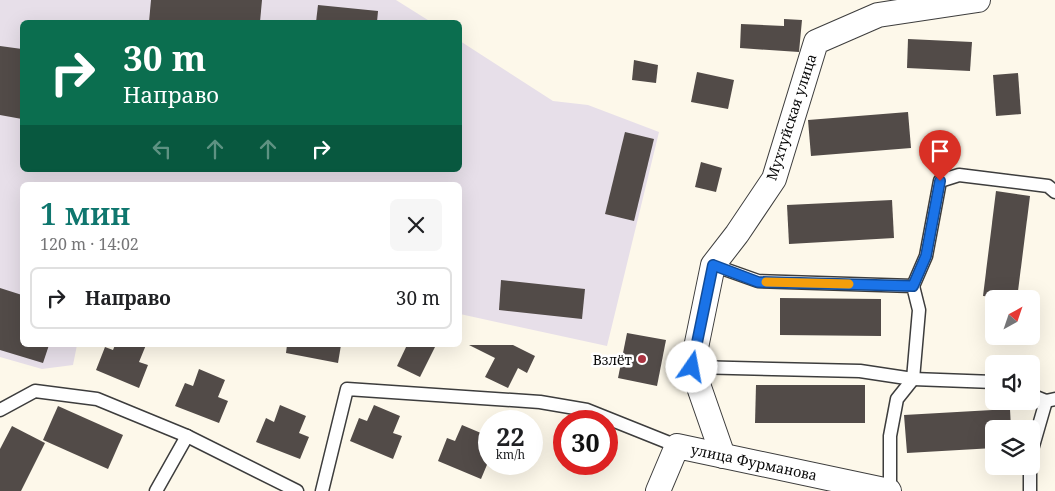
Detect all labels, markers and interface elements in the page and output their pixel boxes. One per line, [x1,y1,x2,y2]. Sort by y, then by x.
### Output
text: 30 m [123,34,206,81]
icon: right [40,40,105,105]
street label: Мухтуйская улица [762,51,820,183]
text: Направо [123,79,219,109]
pin [919,130,961,181]
icon: left [148,135,176,163]
icon: ahead [201,135,229,163]
icon: ahead [254,135,282,163]
icon: right [307,135,335,163]
icon: arrive [926,137,954,165]
text: 1 мин [40,193,130,234]
button: close [390,199,442,251]
text: 120 m · 14:02 [40,233,139,255]
icon: right [42,284,70,312]
text: Направо [85,285,171,311]
text: 30 m [396,285,440,311]
north arrow [985,290,1040,345]
map controls [985,290,1040,475]
position arrow [665,340,717,392]
place label: Взлёт [593,350,633,369]
marker: Взлёт [636,353,648,365]
button: sound [985,355,1040,410]
speed limit sign: 30 [553,410,618,475]
text: 22 [496,419,525,453]
button: layers [985,420,1040,475]
street label: улица Фурманова [689,439,819,485]
text: km/h [496,446,525,463]

